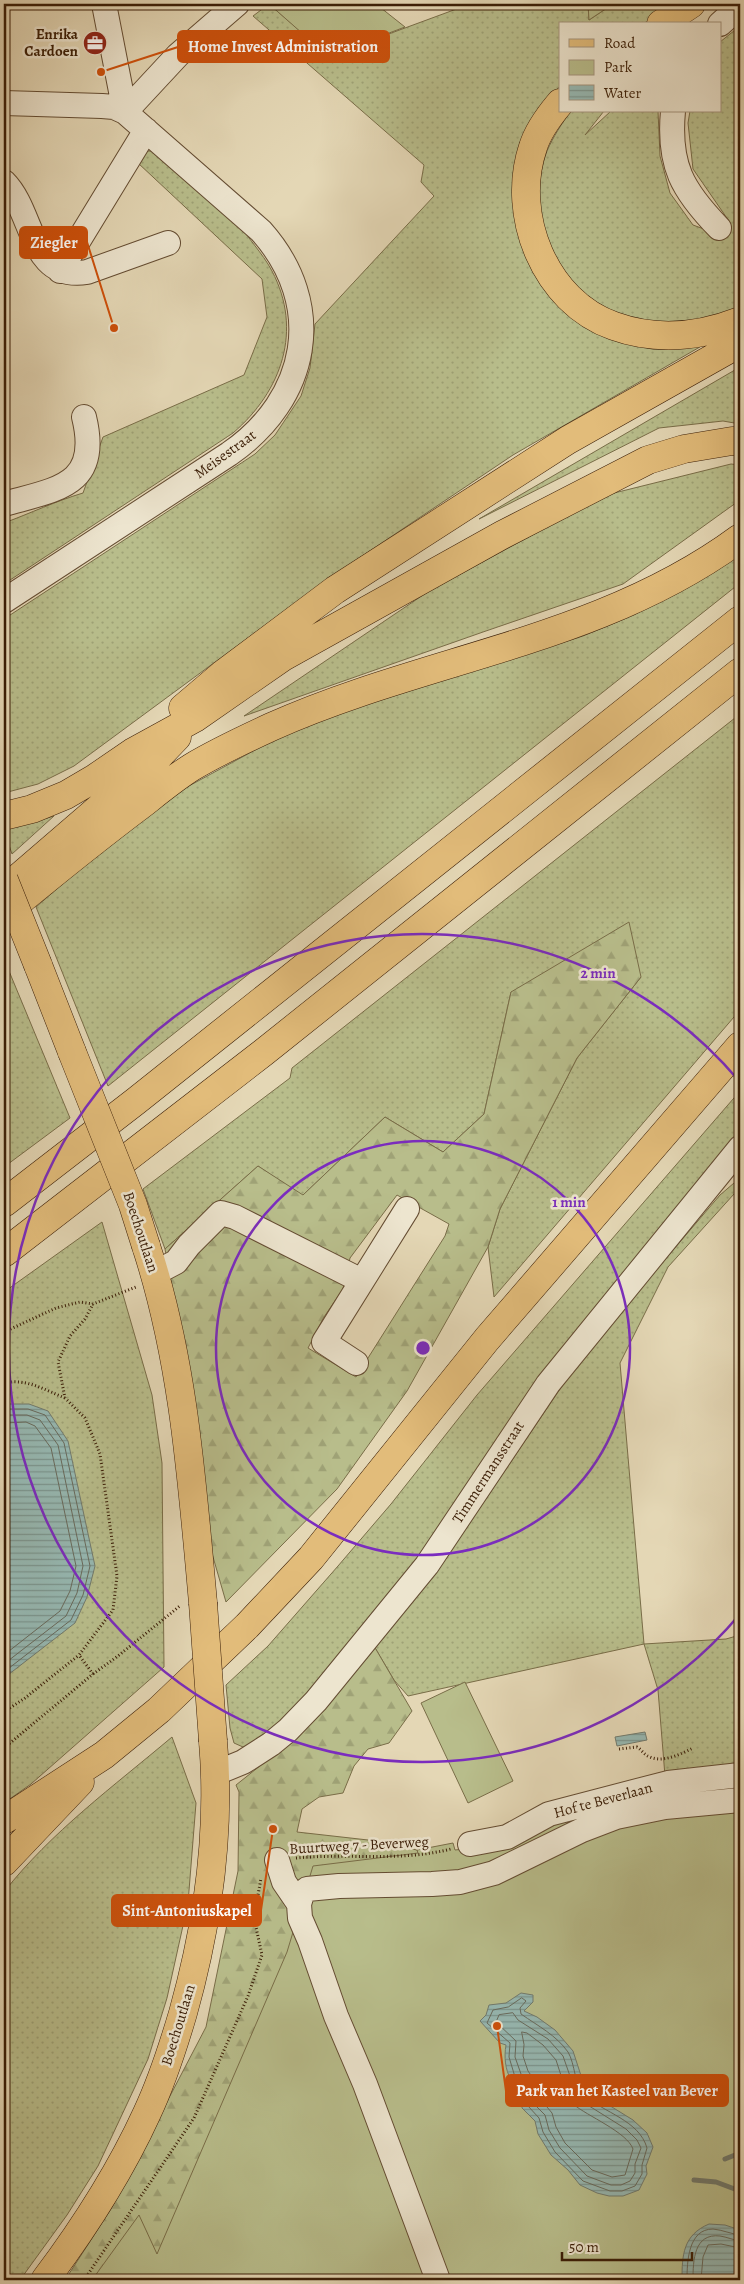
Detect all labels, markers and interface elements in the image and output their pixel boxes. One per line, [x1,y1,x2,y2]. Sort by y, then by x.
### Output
legend [559,22,722,112]
place label: Enrika Cardoen [24,24,79,61]
office icon: Enrika Cardoen [82,30,108,56]
callout: Home Invest Administration [178,31,389,62]
text: Road [604,33,636,53]
text: Home Invest Administration [188,36,378,58]
text: Park [604,57,633,77]
text: Water [603,83,641,103]
callout: Ziegler [20,227,87,258]
text: Ziegler [30,232,78,254]
street label: Meisestraat [190,425,260,483]
text: 2 min [580,963,616,983]
street label: Boechoutlaan [119,1189,163,1275]
text: 1 min [552,1192,586,1212]
centre of rings [414,1339,432,1357]
street label: Timmermansstraat [447,1417,529,1527]
street label: Hof te Beverlaan [551,1777,655,1823]
street label: Buurtweg 7 - Beverweg [289,1831,430,1859]
callout: Sint-Antoniuskapel [112,1895,261,1926]
text: Sint-Antoniuskapel [122,1900,253,1922]
street label: Boechoutlaan [156,1982,200,2068]
callout: Park van het Kasteel van Bever [506,2075,728,2106]
text: Park van het Kasteel van Bever [516,2080,718,2102]
scale bar [562,2229,692,2261]
text: 50 m [569,2237,599,2257]

